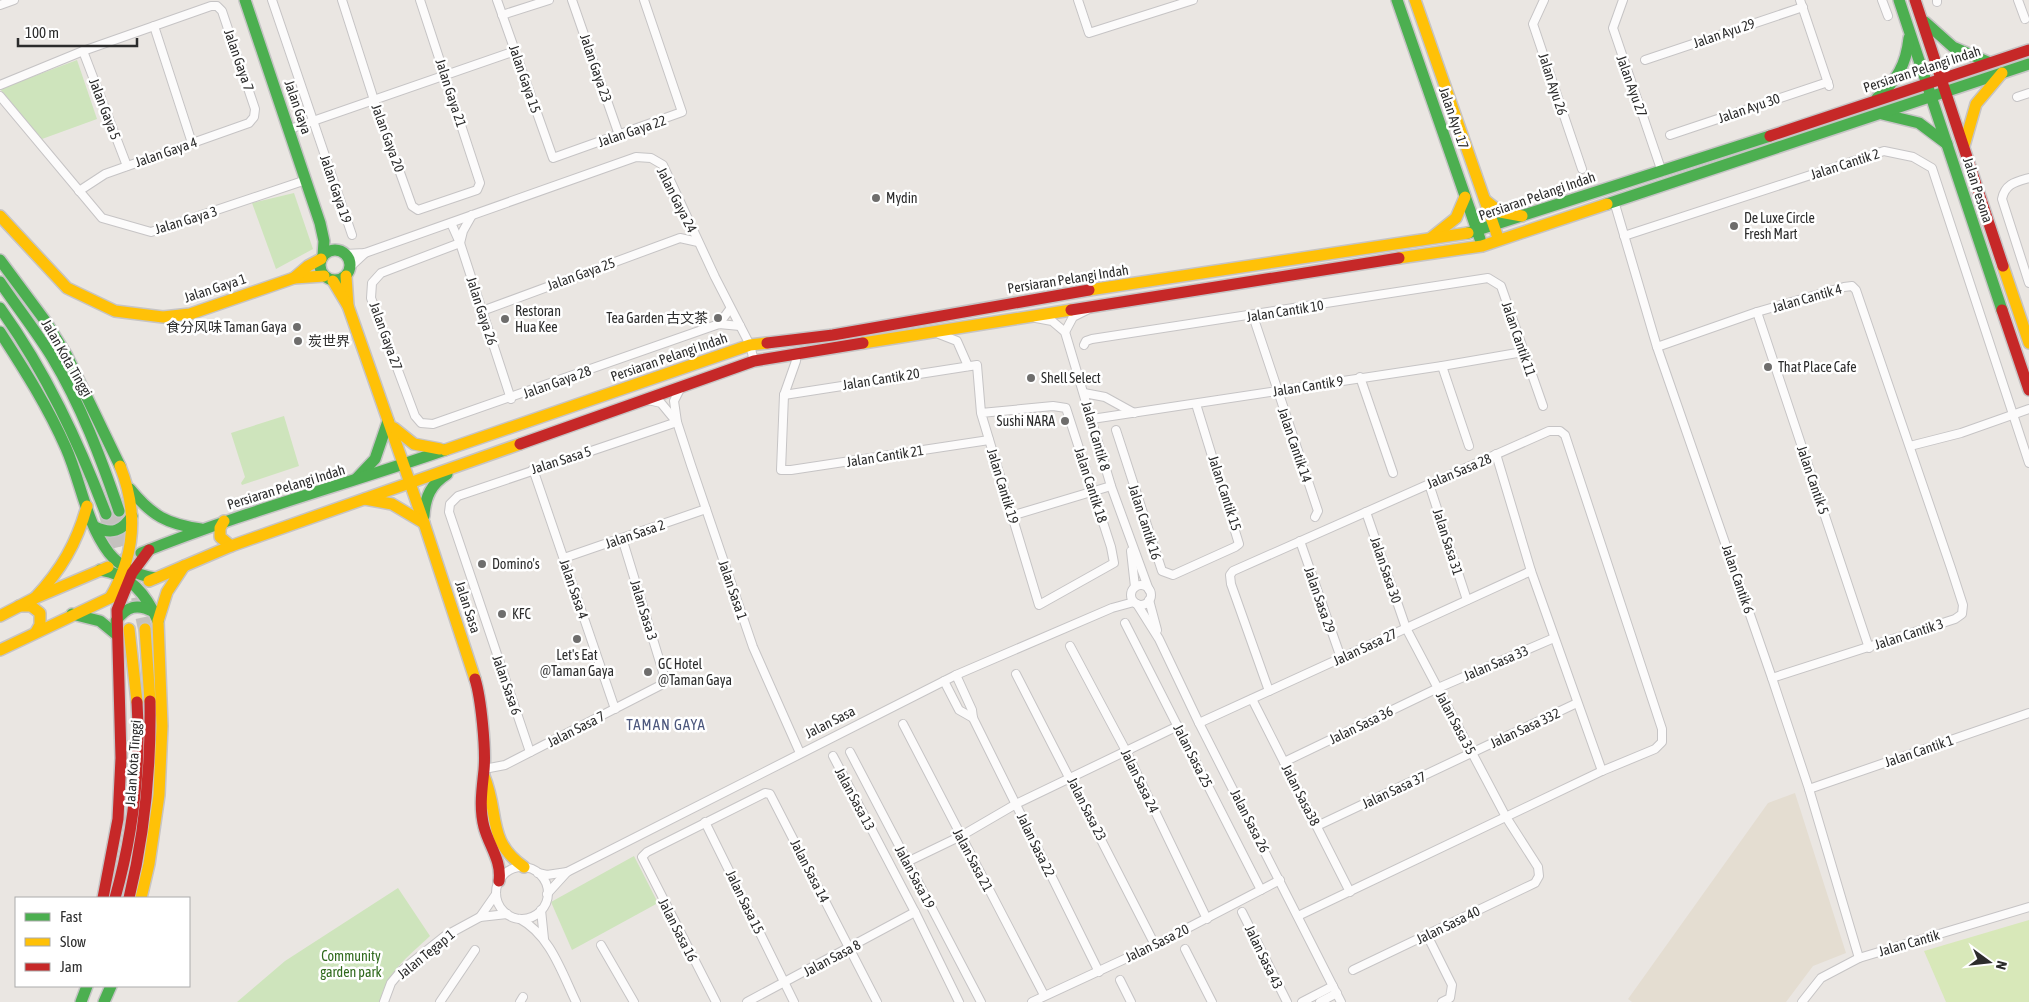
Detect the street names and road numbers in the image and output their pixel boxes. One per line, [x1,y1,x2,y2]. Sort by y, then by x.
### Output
street label: Jalan Ayu 29 [1691,15,1757,51]
street label: Jalan Gaya 7 [221,27,257,93]
street label: Jalan Gaya 23 [577,32,615,104]
street label: Persiaran Pelangi Indah [1861,42,1983,96]
street label: Jalan Gaya 15 [506,43,544,115]
street label: Jalan Ayu 26 [1535,51,1571,117]
street label: Jalan Ayu 27 [1613,53,1651,119]
street label: Jalan Gaya 21 [432,57,470,129]
street label: Jalan Gaya 5 [86,76,124,142]
street label: Jalan Gaya [281,78,315,136]
street label: Jalan Ayu 17 [1436,85,1472,151]
street label: Jalan Ayu 30 [1716,90,1782,126]
street label: Jalan Gaya 20 [368,102,408,175]
street label: Jalan Gaya 22 [596,112,668,150]
street label: Jalan Gaya 4 [133,134,199,170]
street label: Jalan Cantik 2 [1809,145,1881,183]
street label: Jalan Gaya 19 [317,153,355,225]
street label: Jalan Pesona [1960,155,1996,225]
street label: Jalan Gaya 24 [654,165,700,236]
street label: Persiaran Pelangi Indah [1476,168,1598,224]
street label: Jalan Gaya 3 [153,203,219,237]
street label: Jalan Gaya 25 [545,254,617,294]
street label: Persiaran Pelangi Indah [1006,262,1130,296]
street label: Jalan Gaya 1 [182,270,248,306]
street label: Jalan Gaya 26 [463,275,501,348]
street label: Jalan Cantik 4 [1770,280,1844,316]
street label: Jalan Cantik 10 [1245,297,1325,325]
street label: Jalan Gaya 27 [366,300,406,372]
street label: Jalan Cantik 11 [1499,300,1539,378]
street label: Jalan Kota Tinggi [38,317,96,399]
street label: Persiaran Pelangi Indah [608,329,730,385]
street label: Jalan Gaya 28 [521,362,594,402]
street label: Jalan Cantik 20 [841,365,921,393]
street label: Jalan Cantik 9 [1271,373,1345,399]
street label: Jalan Cantik 8 [1078,399,1114,473]
street label: Jalan Cantik 14 [1275,406,1315,485]
street label: Jalan Cantik 21 [845,442,925,470]
street label: Jalan Sasa 5 [529,443,593,477]
street label: Jalan Cantik 5 [1794,444,1832,516]
street label: Jalan Cantik 18 [1071,445,1111,525]
street label: Jalan Cantik 19 [984,446,1022,526]
street label: Jalan Sasa 28 [1424,450,1494,492]
street label: Jalan Cantik 15 [1205,453,1245,533]
street label: Persiaran Pelangi Indah [225,461,347,513]
street label: Jalan Cantik 16 [1125,482,1165,562]
street label: Jalan Sasa 31 [1430,507,1466,577]
street label: Jalan Sasa 2 [603,516,667,552]
street label: Jalan Sasa 30 [1367,535,1405,606]
street label: Jalan Cantik 6 [1719,543,1757,616]
street label: Jalan Sasa 4 [556,557,592,621]
street label: Jalan Sasa 1 [715,558,751,622]
street label: Jalan Sasa 29 [1301,565,1339,635]
street label: Jalan Sasa 3 [627,578,661,642]
street label: Jalan Sasa [452,579,484,635]
street label: Jalan Cantik 3 [1873,615,1945,653]
street label: Jalan Sasa 27 [1330,625,1400,669]
street label: Jalan Sasa 33 [1461,642,1531,684]
street label: Jalan Sasa 6 [489,653,525,717]
street label: Jalan Sasa 35 [1433,689,1479,757]
street label: Jalan Sasa [802,703,858,741]
street label: Jalan Sasa 36 [1327,703,1396,747]
street label: Jalan Sasa 332 [1487,705,1563,751]
street label: Jalan Sasa 7 [545,708,607,750]
street label: Jalan Kota Tinggi [122,719,144,807]
street label: Jalan Sasa 25 [1170,722,1216,790]
street label: Jalan Cantik 1 [1883,732,1955,770]
street label: Jalan Sasa 24 [1118,747,1162,816]
street label: Jalan Sasa38 [1279,762,1324,829]
street label: Jalan Sasa 13 [832,765,878,833]
street label: Jalan Sasa 37 [1359,768,1429,812]
street label: Jalan Sasa 23 [1064,775,1110,843]
street label: Jalan Sasa 26 [1227,787,1273,856]
street label: Jalan Sasa 22 [1014,811,1058,879]
street label: Jalan Sasa 21 [950,826,996,894]
street label: Jalan Sasa 14 [787,837,833,906]
street label: Jalan Sasa 19 [892,843,938,911]
street label: Jalan Sasa 15 [723,868,767,936]
street label: Jalan Sasa 16 [655,896,701,965]
street label: Jalan Sasa 40 [1414,903,1483,947]
street label: Jalan Sasa 20 [1123,921,1192,965]
street label: Jalan Sasa 43 [1242,923,1286,991]
street label: Jalan Tegap 1 [394,926,458,982]
street label: Jalan Cantik [1877,927,1941,959]
street label: Jalan Sasa 8 [801,936,864,980]

